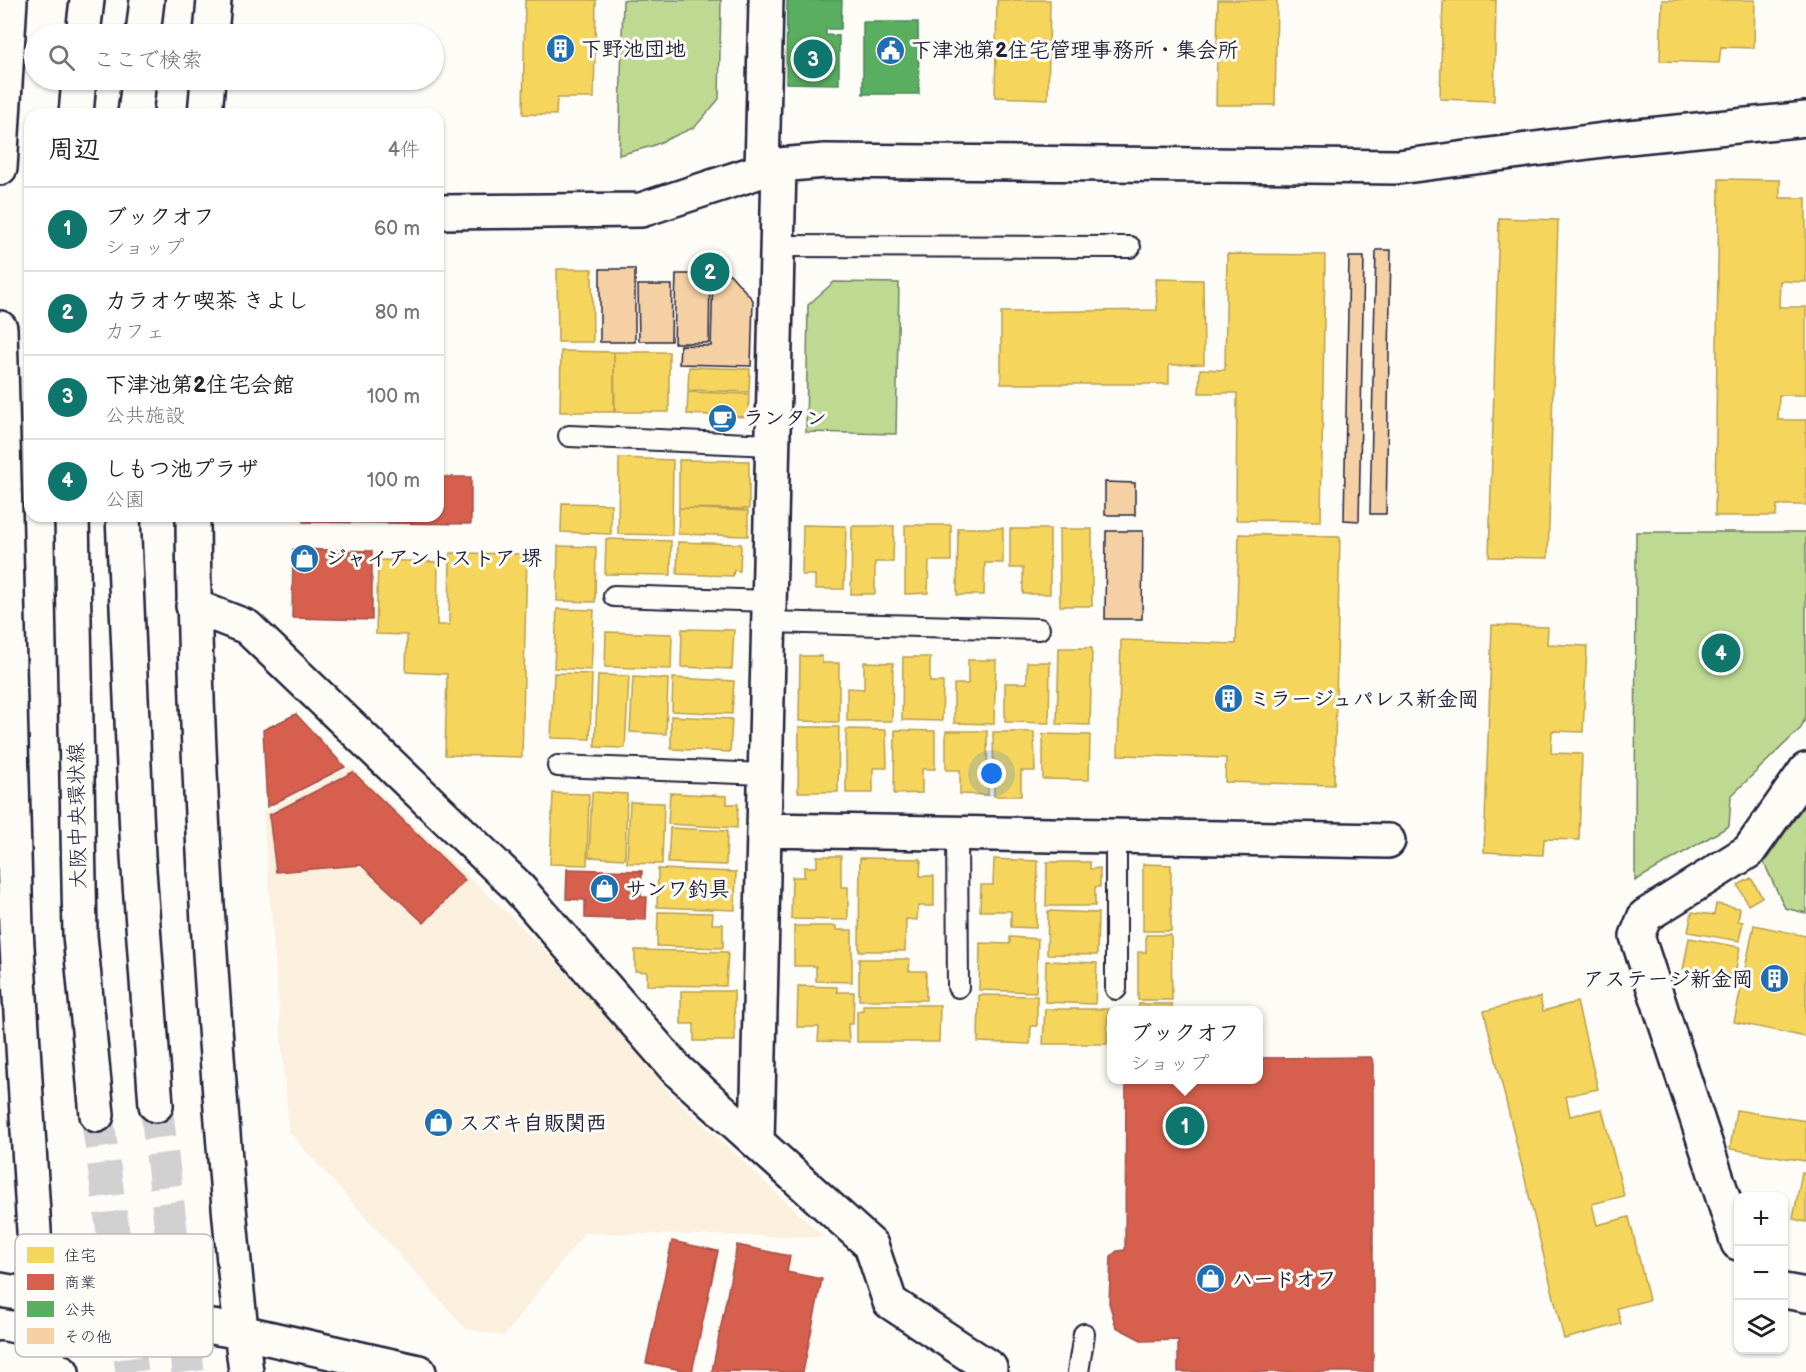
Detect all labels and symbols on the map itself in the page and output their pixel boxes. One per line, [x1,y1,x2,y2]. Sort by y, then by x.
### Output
building icon: 下野池団地 [544,33,576,65]
public building icon: 下津池第2住宅管理事務所・集会所 [874,34,906,66]
pin: 3 [794,36,832,82]
place label: 下野池団地 [581,37,686,62]
place label: 下津池第2住宅管理事務所・集会所 [911,38,1239,63]
pin: 2 [690,250,730,294]
cafe icon: ランタン [706,402,738,434]
place label: ランタン [743,406,827,431]
shop icon: ジャイアントストア 堺 [288,542,320,574]
place label: ジャイアントストア 堺 [325,546,542,571]
pin: 4 [1702,630,1740,676]
building icon: ミラージュパレス新金岡 [1212,683,1244,715]
place label: ミラージュパレス新金岡 [1249,687,1479,712]
street label: 大阪中央環状線 [64,742,91,890]
your location [977,759,1006,788]
shop icon: サンワ釣具 [588,873,620,905]
place label: サンワ釣具 [625,877,730,902]
building icon: アステージ新金岡 [1758,963,1790,995]
place label: アステージ新金岡 [1583,967,1753,992]
pin: 1 [1166,1104,1204,1148]
shop icon: スズキ自販関西 [422,1107,454,1139]
place label: スズキ自販関西 [459,1111,607,1136]
legend [15,1234,213,1357]
text: 住宅 [64,1247,96,1266]
shop icon: ハードオフ [1195,1263,1227,1295]
place label: ハードオフ [1232,1267,1337,1292]
text: 商業 [64,1274,96,1293]
text: 公共 [64,1301,96,1320]
text: その他 [64,1328,112,1347]

